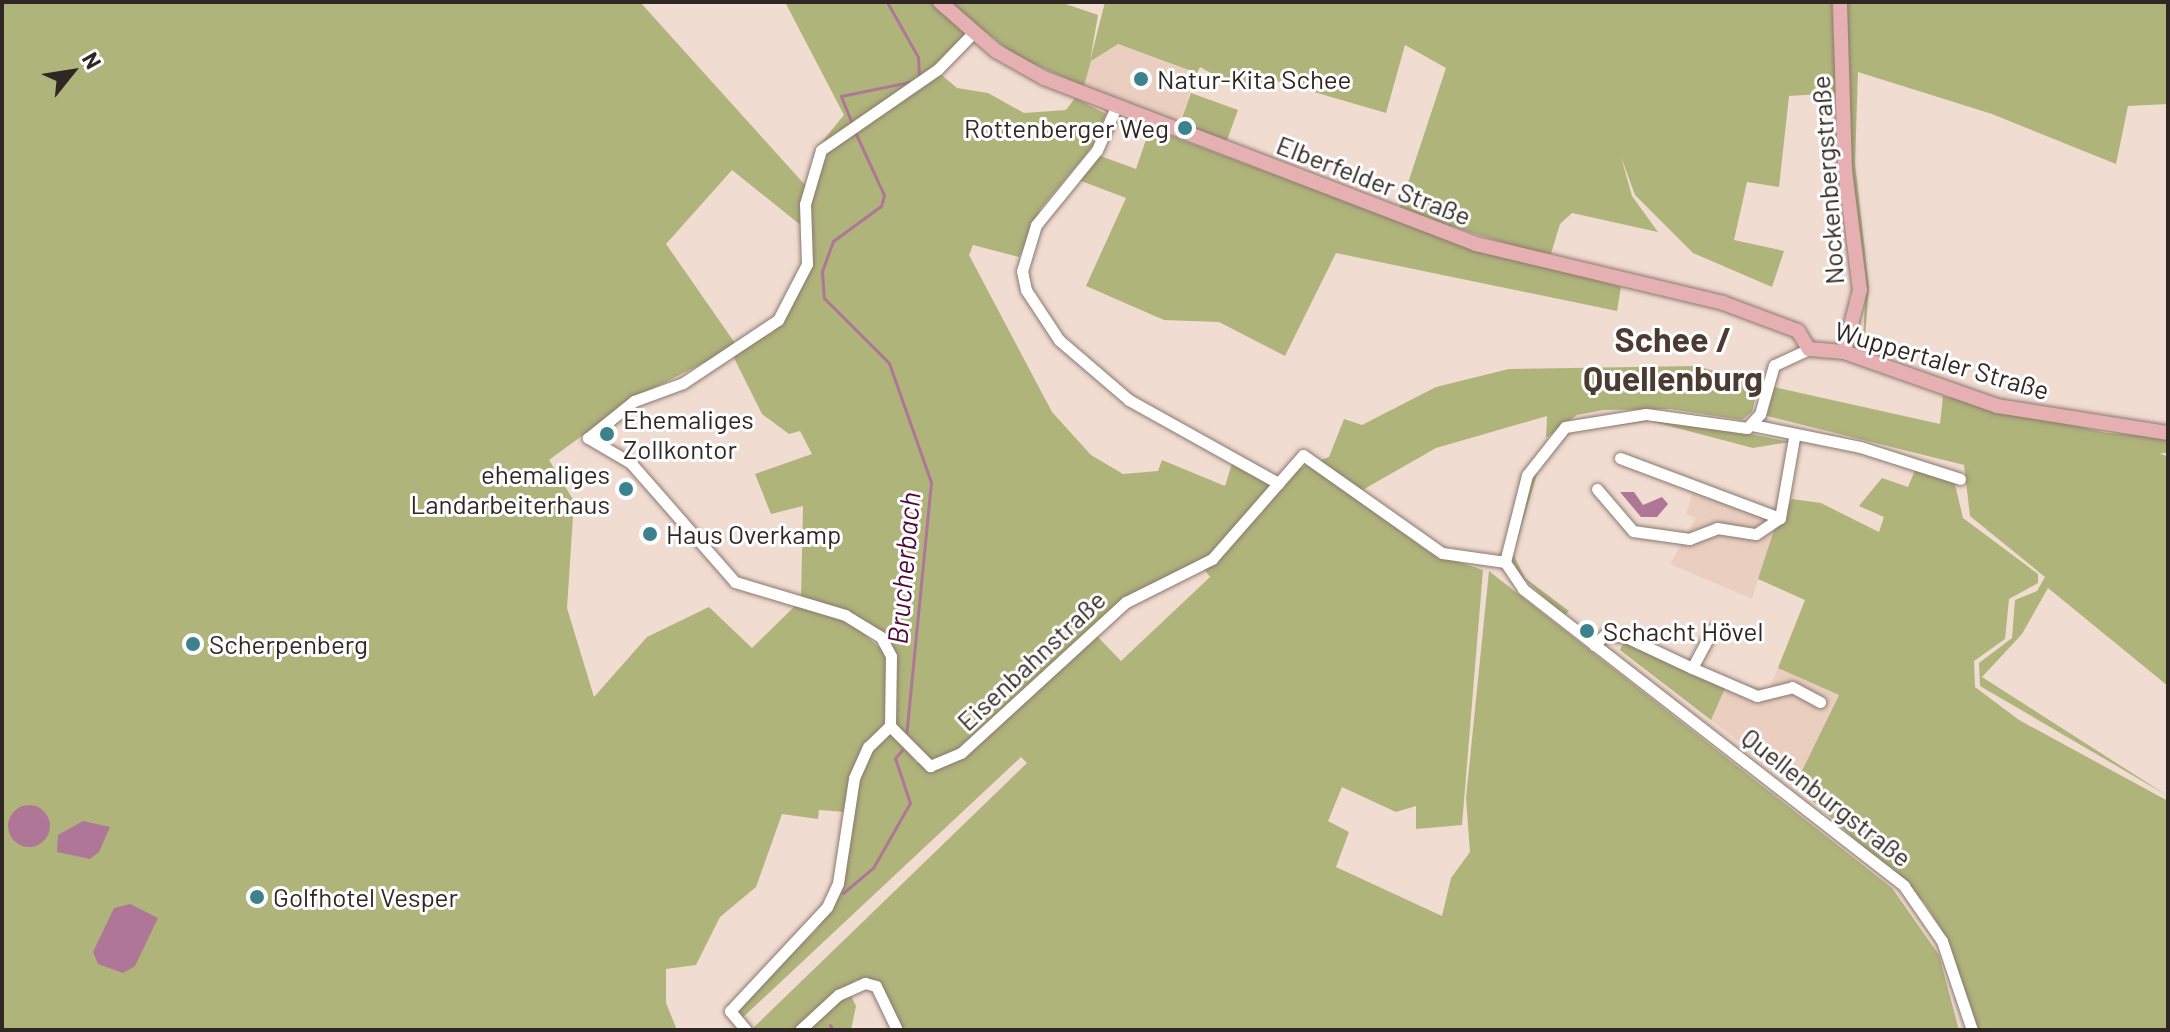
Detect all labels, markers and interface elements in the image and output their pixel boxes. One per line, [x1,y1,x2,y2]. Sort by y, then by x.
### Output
north arrow [32,32,112,112]
text: N [78,47,108,73]
place label: Natur-Kita Schee [1157,63,1351,95]
marker: Natur-Kita Schee [1132,70,1150,88]
street label: Nockenbergstraße [1804,74,1850,286]
place label: Rottenberger Weg [964,112,1169,144]
marker: Rottenberger Weg [1176,119,1194,137]
street label: Elberfelder Straße [1272,129,1476,231]
street label: Wuppertaler Straße [1831,314,2053,406]
district label: Schee / Quellenburg [1583,318,1763,398]
place label: Ehemaliges Zollkontor [623,403,754,464]
marker: Ehemaliges Zollkontor [598,425,616,443]
place label: ehemaliges Landarbeiterhaus [411,458,610,520]
marker: ehemaliges Landarbeiterhaus [617,480,635,498]
water label: Brucherbach [880,490,926,646]
place label: Haus Overkamp [666,518,841,550]
marker: Haus Overkamp [641,525,659,543]
street label: Eisenbahnstraße [950,583,1112,737]
place label: Schacht Hövel [1603,615,1763,647]
marker: Schacht Hövel [1578,622,1596,640]
place label: Scherpenberg [209,628,368,660]
marker: Scherpenberg [184,635,202,653]
street label: Quellenburgstraße [1736,721,1918,873]
place label: Golfhotel Vesper [273,881,458,913]
marker: Golfhotel Vesper [248,888,266,906]

